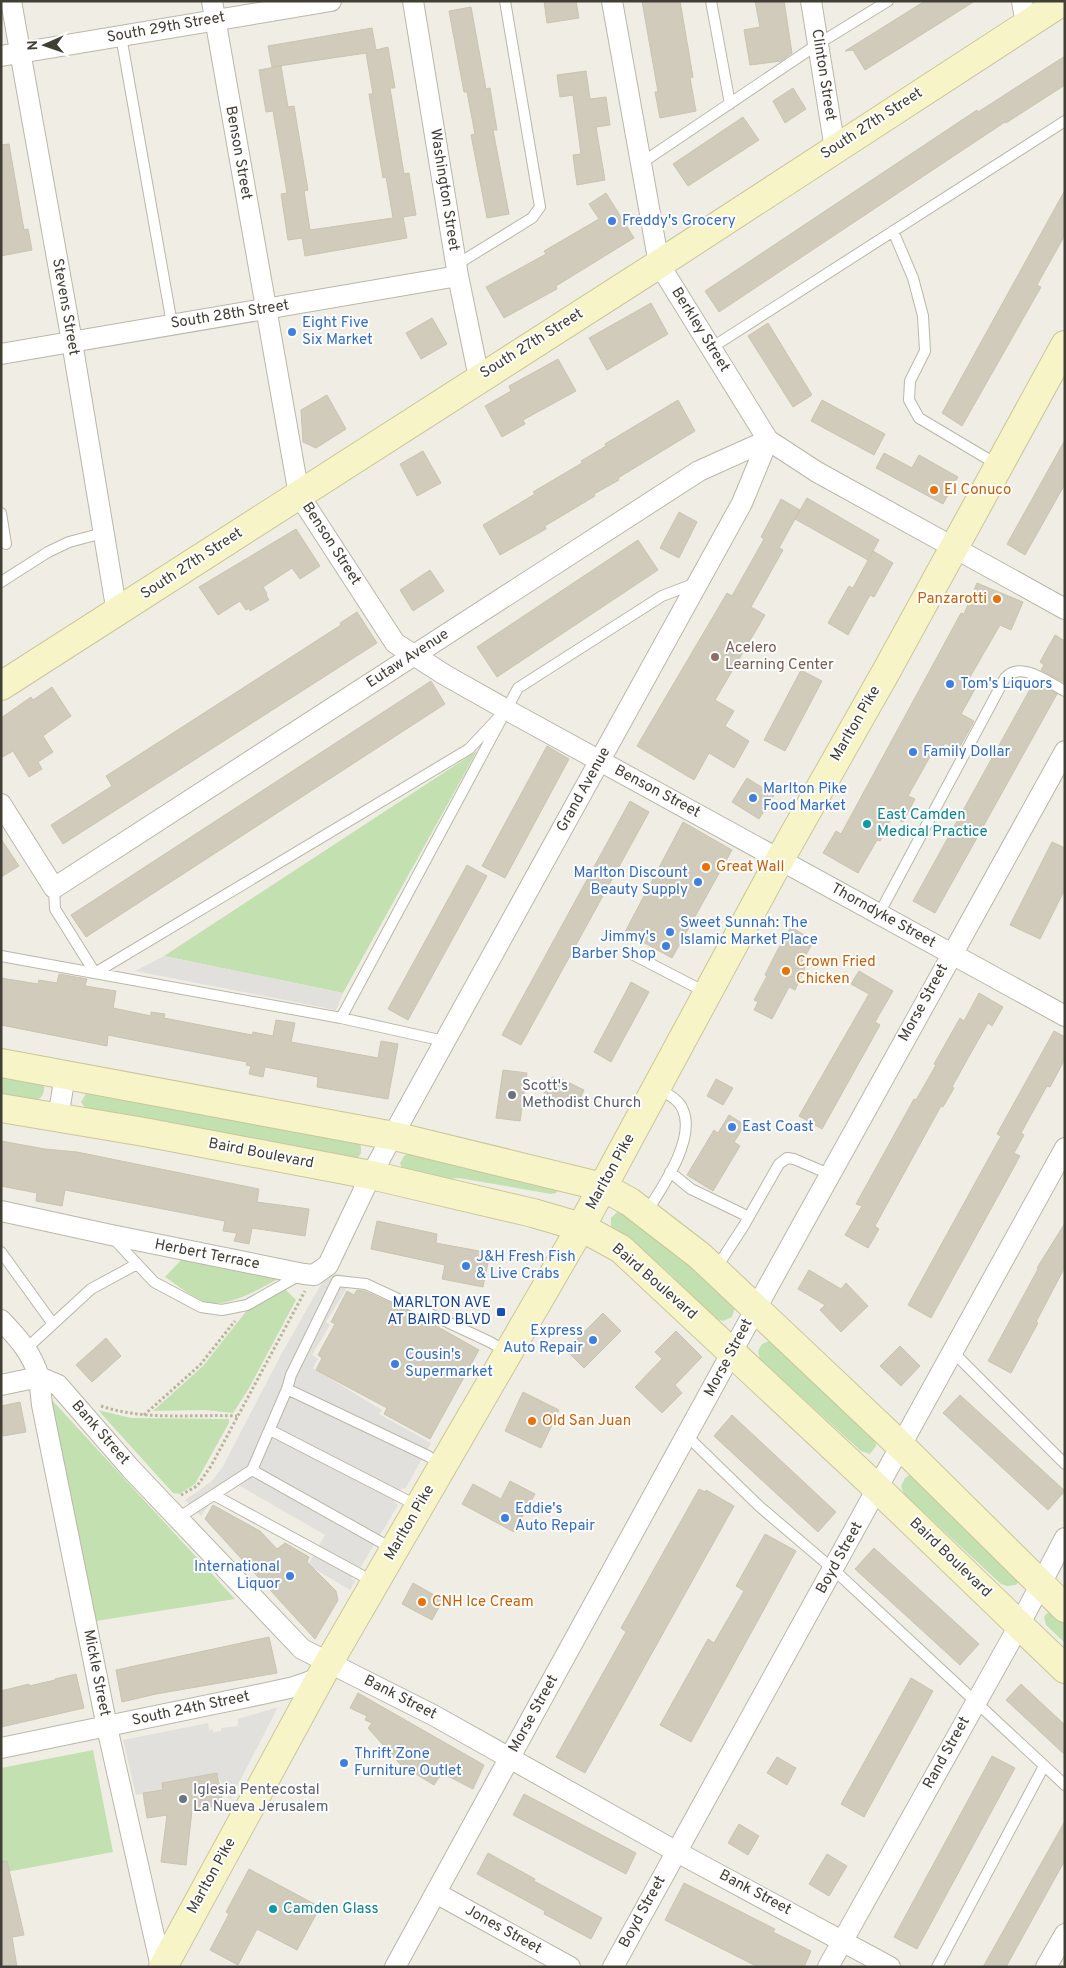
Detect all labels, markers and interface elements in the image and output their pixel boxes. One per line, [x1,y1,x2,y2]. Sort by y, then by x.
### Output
street label: South 29th Street [105,8,227,48]
north arrow [20,20,70,70]
street label: Clinton Street [806,28,840,122]
text: N [25,40,42,51]
street label: South 27th Street [817,84,927,164]
street label: Benson Street [220,105,256,201]
street label: Washington Street [425,127,463,253]
place label: Freddy's Grocery [622,212,736,231]
marker: Freddy's Grocery [606,215,618,227]
street label: Stevens Street [47,257,83,357]
street label: Berkley Street [666,284,734,376]
street label: South 28th Street [169,296,291,334]
street label: South 27th Street [477,305,587,383]
place label: Eight Five Six Market [302,314,373,350]
marker: Eight Five Six Market [286,326,298,338]
place label: El Conuco [944,481,1011,500]
marker: El Conuco [928,484,940,496]
street label: Benson Street [297,499,365,589]
street label: South 27th Street [137,524,247,604]
place label: Panzarotti [917,590,987,609]
marker: Panzarotti [991,593,1003,605]
street label: Eutaw Avenue [363,625,453,693]
place label: Acelero Learning Center [725,639,834,675]
marker: Acelero Learning Center [709,651,721,663]
place label: Tom's Liquors [960,675,1052,694]
marker: Tom's Liquors [944,678,956,690]
street label: Marlton Pike [827,683,885,765]
place label: Family Dollar [923,743,1011,762]
street label: Grand Avenue [553,744,615,836]
marker: Family Dollar [907,746,919,758]
street label: Benson Street [611,761,703,823]
place label: Marlton Pike Food Market [763,780,847,816]
marker: Marlton Pike Food Market [747,792,759,804]
place label: East Camden Medical Practice [877,806,988,842]
marker: East Camden Medical Practice [861,818,873,830]
place label: Great Wall [716,858,784,877]
marker: Great Wall [700,861,712,873]
place label: Marlton Discount Beauty Supply [573,864,688,900]
marker: Marlton Discount Beauty Supply [692,876,704,888]
street label: Thorndyke Street [827,879,939,953]
place label: Sweet Sunnah: The Islamic Market Place [680,914,818,950]
marker: Sweet Sunnah: The Islamic Market Place [664,926,676,938]
place label: Jimmy's Barber Shop [572,928,656,964]
marker: Jimmy's Barber Shop [660,940,672,952]
place label: Crown Fried Chicken [796,953,876,989]
street label: Morse Street [895,961,953,1045]
marker: Crown Fried Chicken [780,965,792,977]
place label: Scott's Methodist Church [522,1077,641,1113]
marker: Scott's Methodist Church [506,1089,518,1101]
place label: East Coast [742,1118,814,1137]
marker: East Coast [726,1121,738,1133]
street label: Marlton Pike [582,1131,640,1213]
street label: Baird Boulevard [207,1134,315,1174]
street label: Herbert Terrace [153,1235,261,1275]
street label: Baird Boulevard [607,1240,701,1324]
place label: J&H Fresh Fish & Live Crabs [476,1248,576,1284]
marker: J&H Fresh Fish & Live Crabs [460,1260,472,1272]
place label: MARLTON AVE AT BAIRD BLVD [387,1294,491,1330]
marker: MARLTON AVE AT BAIRD BLVD [495,1306,507,1318]
street label: Morse Street [700,1316,758,1400]
place label: Express Auto Repair [503,1322,583,1358]
marker: Express Auto Repair [587,1334,599,1346]
place label: Cousin's Supermarket [405,1346,493,1382]
marker: Cousin's Supermarket [389,1358,401,1370]
street label: Bank Street [67,1397,133,1469]
place label: Old San Juan [542,1412,631,1431]
marker: Old San Juan [526,1415,538,1427]
street label: Marlton Pike [381,1482,439,1564]
place label: Eddie's Auto Repair [515,1500,595,1536]
marker: Eddie's Auto Repair [499,1512,511,1524]
street label: Baird Boulevard [905,1514,995,1602]
street label: Boyd Street [812,1519,868,1597]
place label: International Liquor [194,1558,280,1594]
marker: International Liquor [284,1570,296,1582]
place label: CNH Ice Cream [432,1593,534,1612]
marker: CNH Ice Cream [416,1596,428,1608]
street label: Mickle Street [78,1628,114,1718]
street label: Bank Street [360,1672,440,1724]
street label: Morse Street [505,1672,563,1756]
street label: South 24th Street [130,1687,252,1731]
street label: Rand Street [919,1713,975,1793]
place label: Thrift Zone Furniture Outlet [354,1745,462,1781]
marker: Thrift Zone Furniture Outlet [338,1757,350,1769]
place label: Iglesia Pentecostal La Nueva Jerusalem [193,1781,329,1817]
marker: Iglesia Pentecostal La Nueva Jerusalem [177,1793,189,1805]
street label: Marlton Pike [183,1835,241,1917]
street label: Bank Street [716,1866,794,1920]
street label: Boyd Street [615,1873,671,1951]
place label: Camden Glass [283,1900,379,1919]
street label: Jones Street [461,1901,545,1959]
marker: Camden Glass [267,1903,279,1915]

